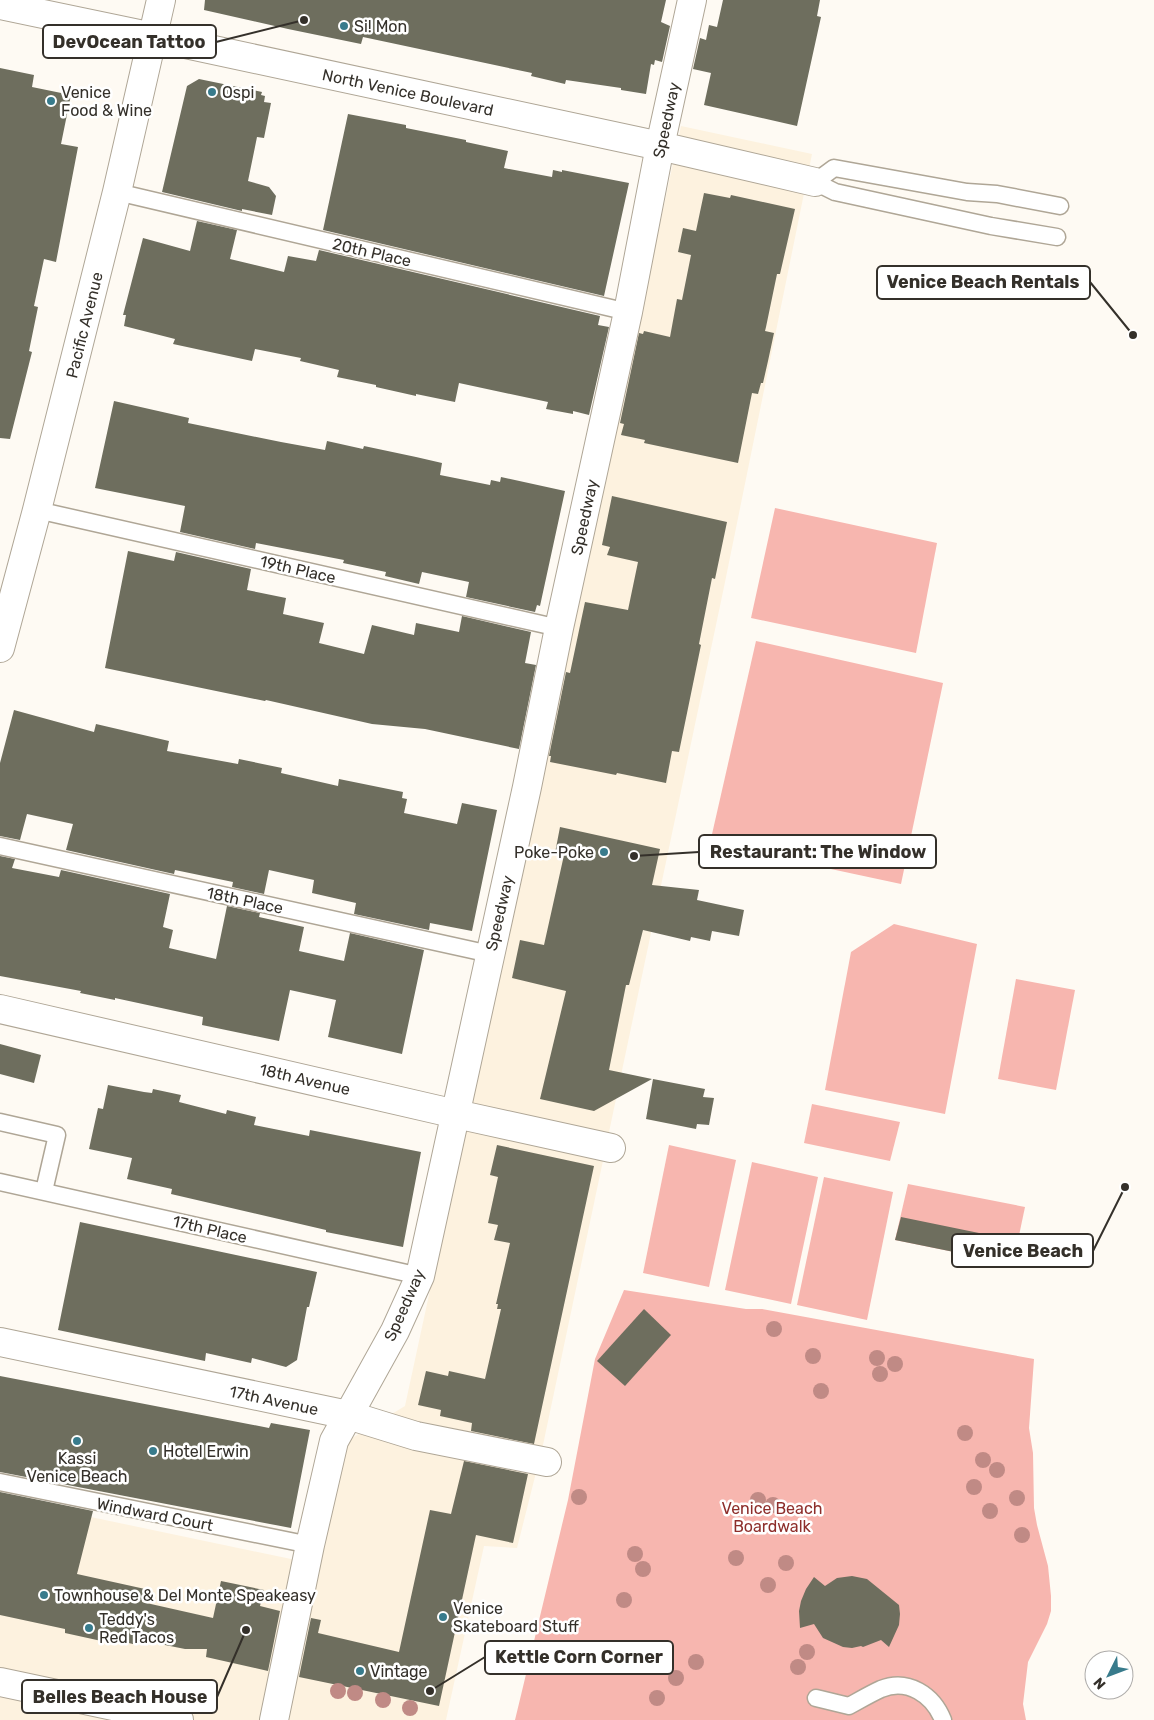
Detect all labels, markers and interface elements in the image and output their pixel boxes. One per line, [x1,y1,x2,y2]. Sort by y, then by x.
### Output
place label: Si! Mon [354,17,407,36]
marker: Si! Mon [338,20,350,32]
callout: DevOcean Tattoo [43,25,216,58]
text: DevOcean Tattoo [53,31,205,53]
street label: North Venice Boulevard [321,65,495,120]
street label: Speedway [649,80,684,160]
place label: Venice Food & Wine [61,83,152,120]
place label: Ospi [222,83,254,102]
marker: Ospi [206,86,218,98]
marker: Venice Food & Wine [45,95,57,107]
street label: 20th Place [331,234,413,271]
callout: Venice Beach Rentals [877,266,1090,299]
street label: Pacific Avenue [62,270,107,380]
text: Venice Beach Rentals [887,271,1079,293]
street label: Speedway [567,477,602,557]
street label: 19th Place [258,552,338,587]
callout: Restaurant: The Window [699,835,936,868]
text: Restaurant: The Window [710,841,926,863]
place label: Poke-Poke [514,843,594,862]
marker: Poke-Poke [598,846,610,858]
street label: Speedway [482,873,517,953]
street label: 18th Place [205,883,285,918]
street label: 18th Avenue [258,1060,352,1099]
street label: 17th Place [171,1212,249,1247]
callout: Venice Beach [952,1234,1093,1267]
text: Venice Beach [963,1240,1083,1262]
street label: Speedway [380,1266,429,1344]
street label: 17th Avenue [228,1382,320,1419]
marker: Kassi Venice Beach [71,1435,83,1447]
place label: Hotel Erwin [163,1442,249,1461]
marker: Hotel Erwin [147,1445,159,1457]
place label: Kassi Venice Beach [27,1449,127,1486]
street label: Windward Court [95,1494,215,1535]
park label: Venice Beach Boardwalk [722,1499,822,1536]
place label: Townhouse & Del Monte Speakeasy [54,1586,316,1605]
marker: Townhouse & Del Monte Speakeasy [38,1589,50,1601]
place label: Venice Skateboard Stuff [453,1599,579,1636]
place label: Teddy's Red Tacos [99,1610,174,1647]
marker: Venice Skateboard Stuff [437,1611,449,1623]
marker: Teddy's Red Tacos [83,1622,95,1634]
callout: Kettle Corn Corner [485,1641,673,1674]
text: Kettle Corn Corner [495,1646,663,1668]
north arrow [1084,1650,1134,1700]
place label: Vintage [370,1662,428,1681]
marker: Vintage [354,1665,366,1677]
text: N [1090,1674,1109,1693]
callout: Belles Beach House [22,1680,217,1713]
text: Belles Beach House [33,1686,208,1708]

